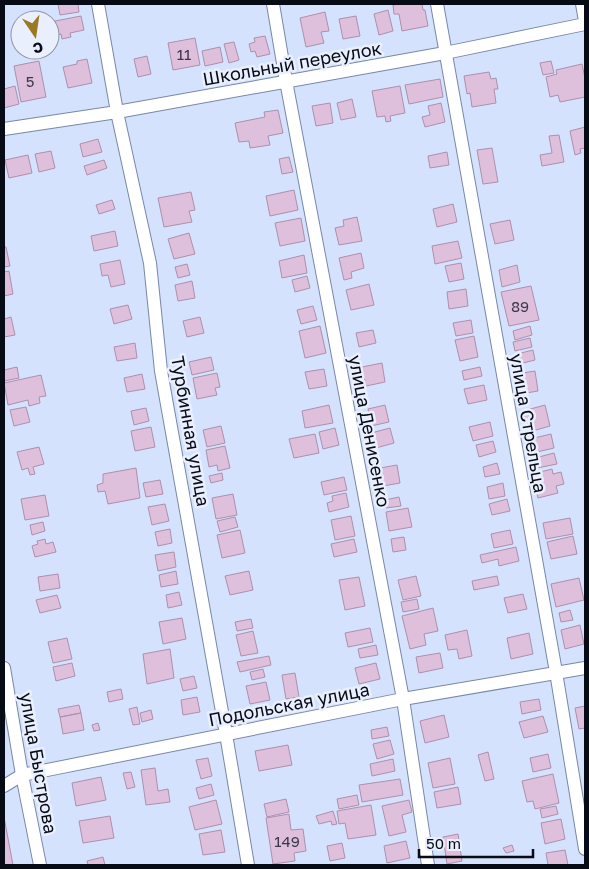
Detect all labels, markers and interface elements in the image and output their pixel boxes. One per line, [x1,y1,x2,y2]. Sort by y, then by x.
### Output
north arrow [10,10,60,60]
street label: Школьный переулок [201,36,383,90]
text: С [31,39,45,58]
house number: 11 [177,45,191,63]
house number: 5 [26,72,34,90]
house number: 89 [511,297,529,315]
street label: улица Стрельца [506,352,552,494]
street label: улица Денисенко [344,353,396,509]
street label: Турбинная улица [167,354,215,508]
street label: Подольская улица [207,678,371,730]
street label: улица Быстрова [16,691,62,835]
scale bar [419,826,533,858]
house number: 149 [274,832,300,850]
text: 50 m [426,834,461,852]

